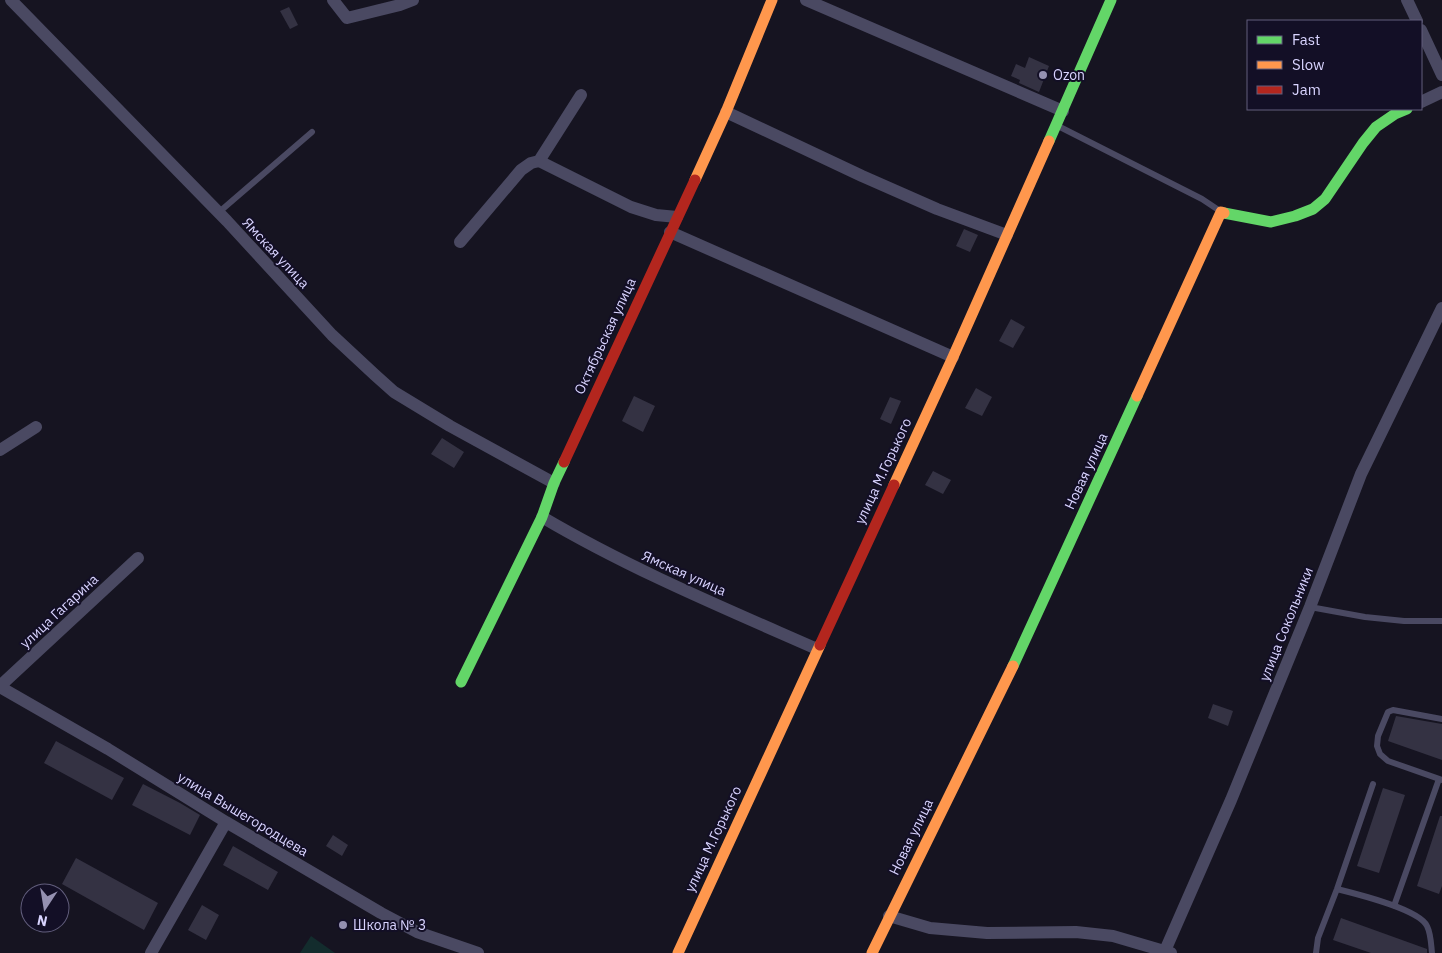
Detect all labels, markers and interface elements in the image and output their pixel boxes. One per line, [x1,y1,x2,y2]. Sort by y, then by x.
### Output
legend [1247,20,1422,110]
text: Fast [1292,30,1320,49]
text: Slow [1292,55,1325,74]
place label: Ozon [1053,66,1085,84]
marker: Ozon [1037,69,1049,81]
text: Jam [1292,80,1321,99]
street label: Ямская улица [239,214,314,293]
street label: Октябрьская улица [570,274,640,397]
street label: улица М.Горького [851,415,916,527]
street label: Новая улица [1060,429,1112,512]
street label: Ямская улица [639,546,729,600]
street label: улица Сокольники [1255,564,1317,684]
street label: улица Гагарина [16,570,102,652]
street label: улица Вышегородцева [174,768,312,860]
street label: улица М.Горького [681,783,746,895]
street label: Новая улица [885,795,937,878]
north arrow [20,883,70,933]
text: N [35,911,49,931]
place label: Школа № 3 [353,916,426,934]
marker: Школа № 3 [337,919,349,931]

